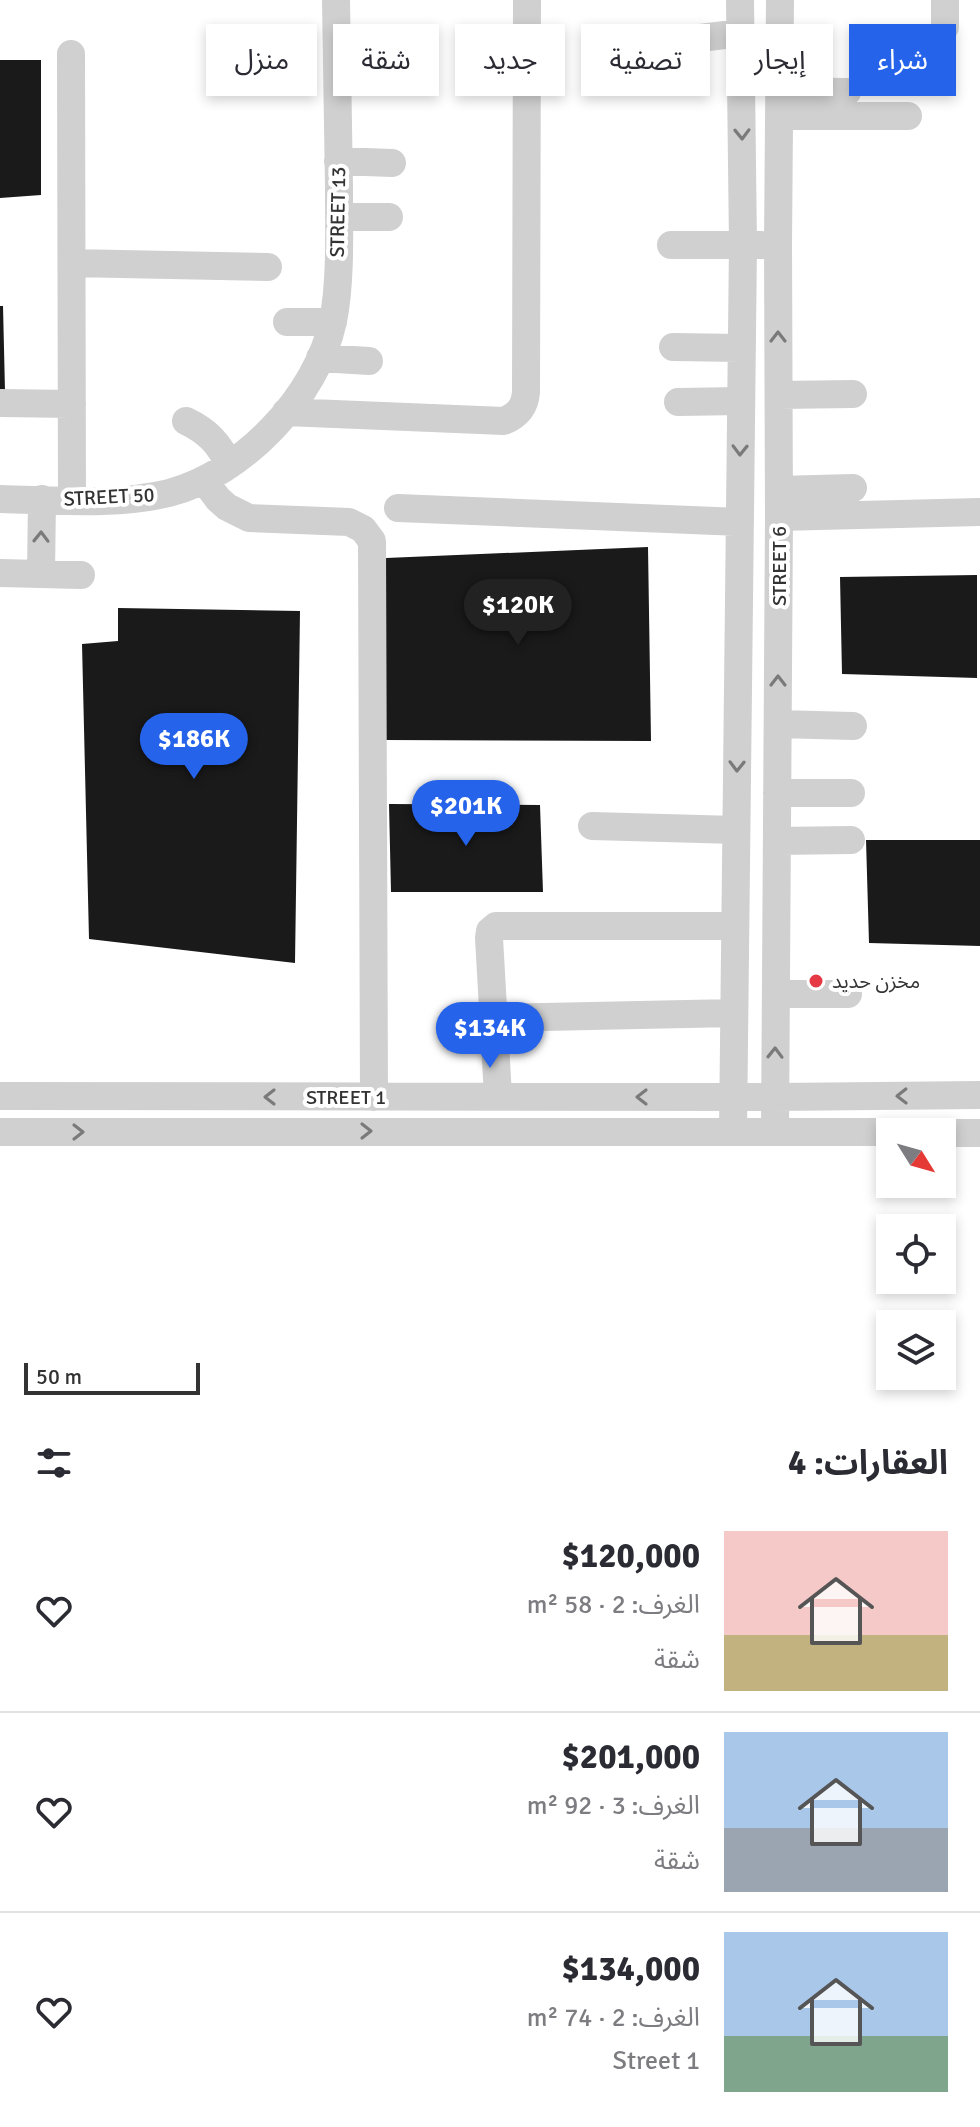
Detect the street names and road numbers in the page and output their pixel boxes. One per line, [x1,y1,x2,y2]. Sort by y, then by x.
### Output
street label: STREET 13 [325,166,351,258]
street label: STREET 50 [63,482,155,512]
street label: STREET 6 [767,526,792,606]
street label: STREET 1 [306,1085,386,1110]

